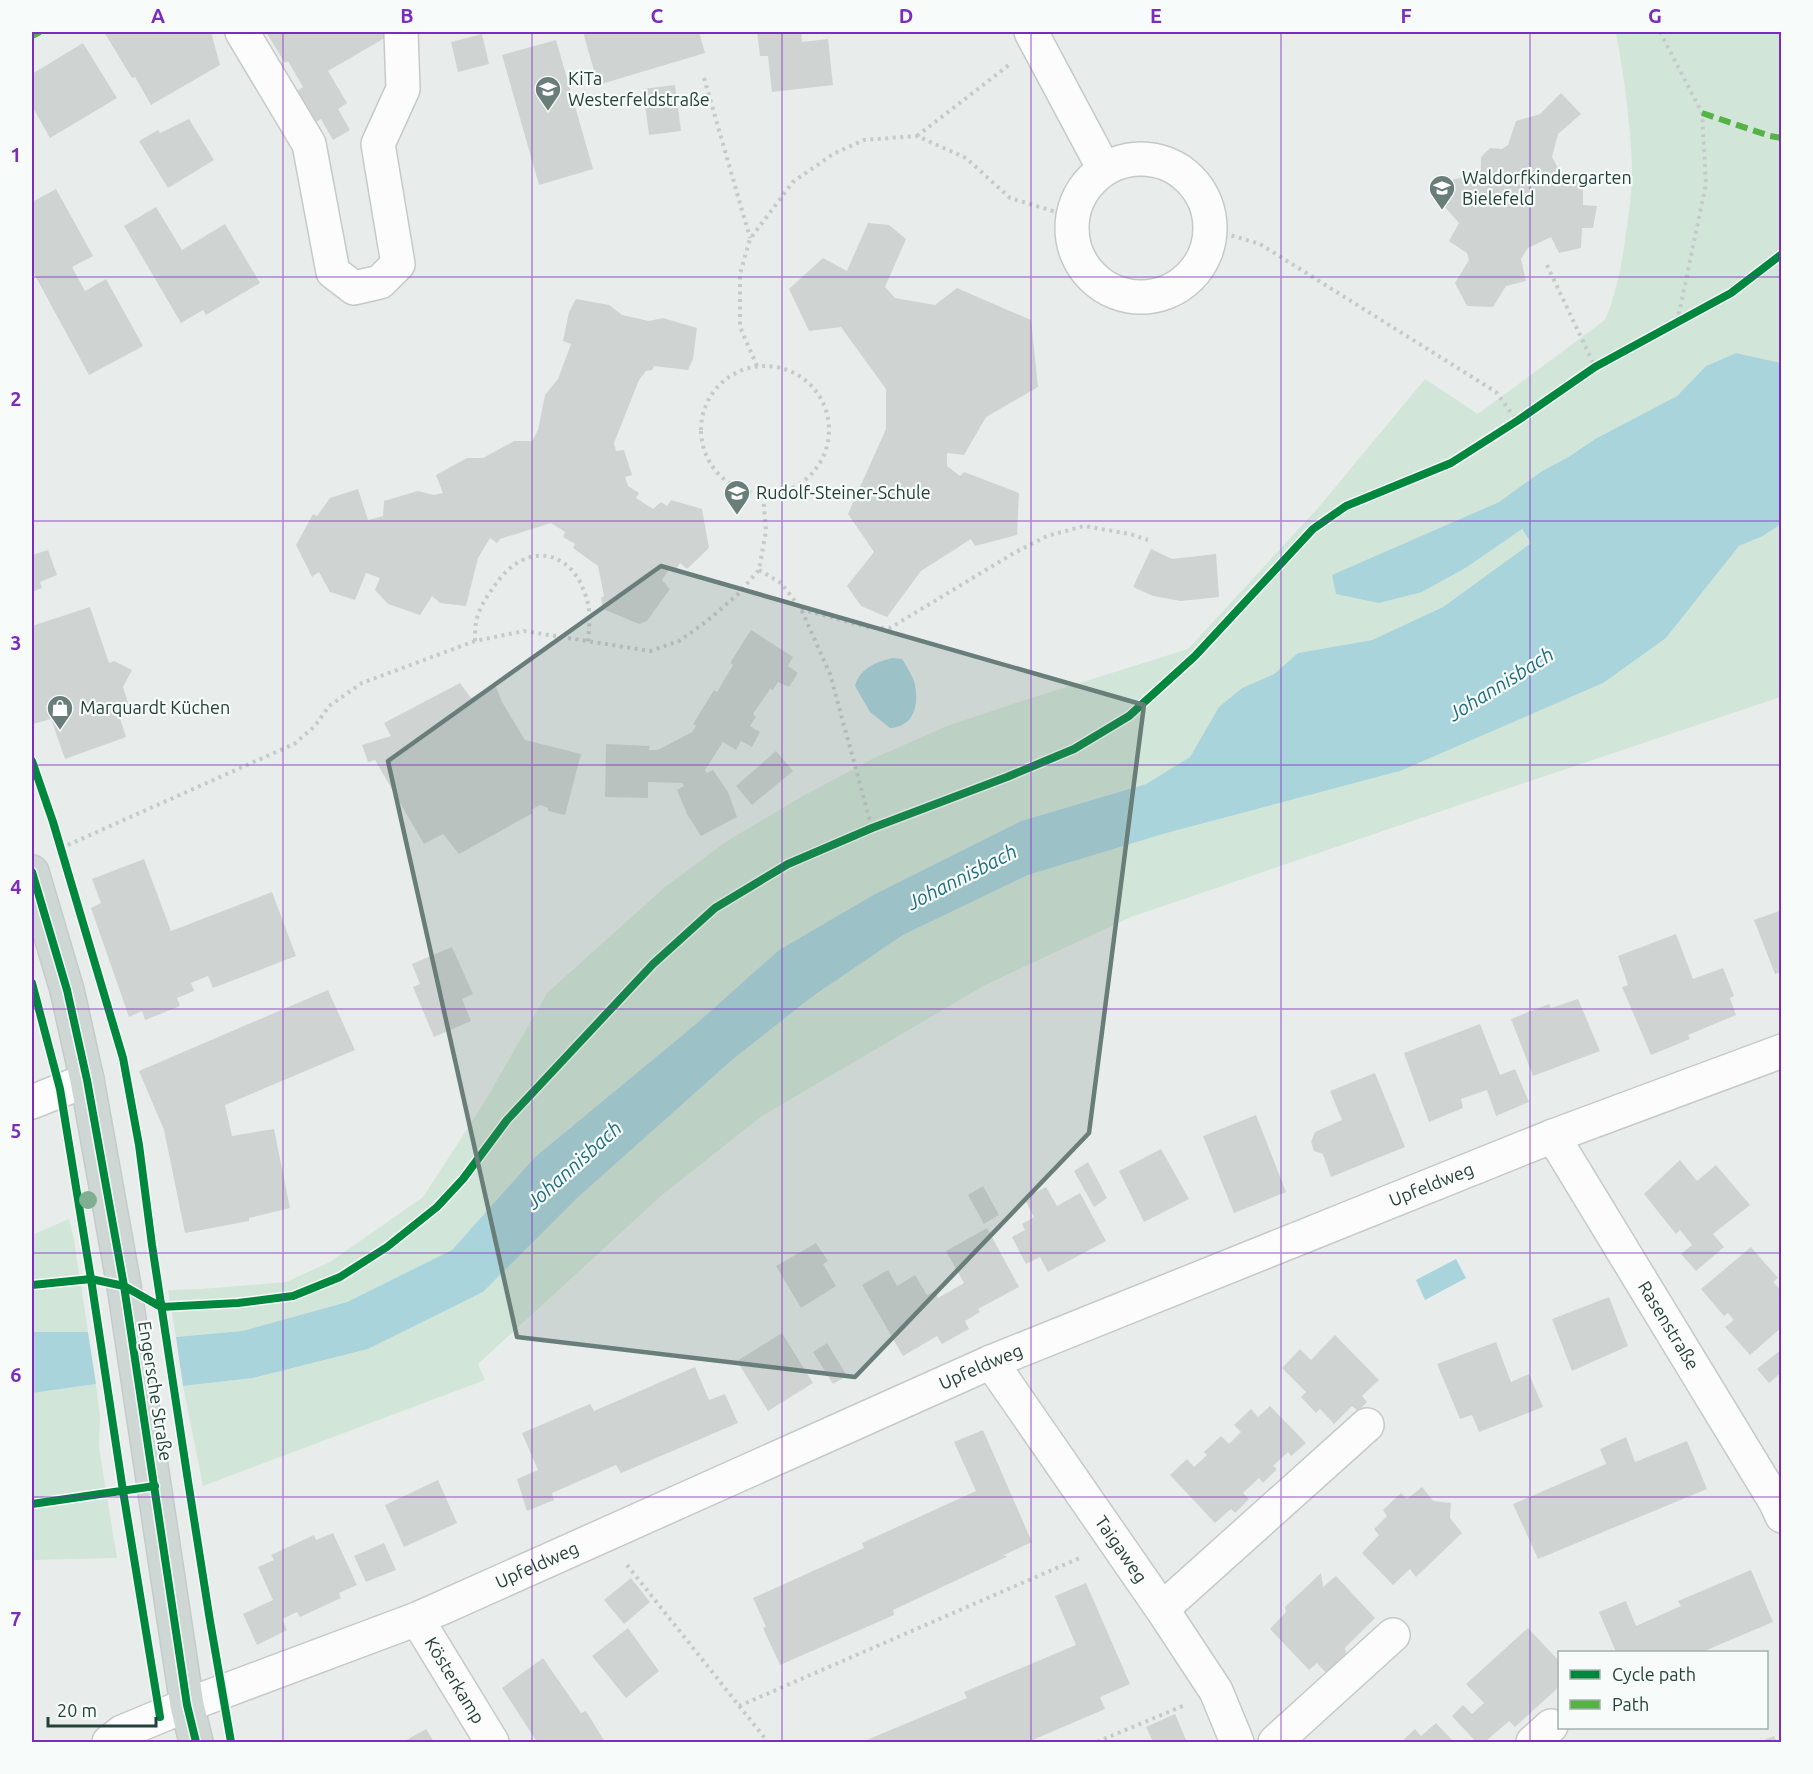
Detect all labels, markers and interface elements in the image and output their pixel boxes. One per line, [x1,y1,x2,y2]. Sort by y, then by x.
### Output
text: A [151,4,165,27]
text: B [400,4,414,27]
text: C [651,4,664,27]
text: D [899,4,913,27]
text: E [1150,4,1162,27]
text: F [1400,4,1412,27]
text: G [1648,4,1662,27]
place label: KiTa Westerfeldstraße [568,68,710,109]
school or university icon: KiTa Westerfeldstraße [533,74,563,112]
text: 1 [10,143,22,166]
place label: Waldorfkindergarten Bielefeld [1462,167,1632,208]
school or university icon: Waldorfkindergarten Bielefeld [1427,173,1457,211]
text: 2 [10,387,22,410]
school or university icon: Rudolf-Steiner-Schule [722,478,752,516]
place label: Rudolf-Steiner-Schule [756,482,931,502]
text: 3 [10,631,22,654]
water label: Johannisbach [1443,642,1558,726]
shop icon: Marquardt Küchen [45,693,75,731]
place label: Marquardt Küchen [80,697,230,717]
water label: Johannisbach [902,839,1020,914]
text: 4 [10,875,22,898]
water label: Johannisbach [521,1116,626,1214]
text: 5 [10,1119,22,1142]
street label: Upfeldweg [1386,1158,1476,1210]
street label: Rasenstraße [1635,1277,1704,1373]
street label: Engersche Straße [135,1319,177,1462]
street label: Upfeldweg [936,1339,1025,1393]
text: 6 [10,1363,22,1386]
street label: Taigaweg [1092,1512,1152,1586]
street label: Upfeldweg [492,1537,582,1592]
text: 7 [10,1607,22,1630]
street label: Kösterkamp [421,1633,489,1727]
legend [1558,1651,1768,1729]
text: Cycle path [1612,1664,1696,1684]
scale bar [48,1690,156,1728]
text: Path [1612,1694,1649,1714]
text: 20 m [57,1700,97,1720]

